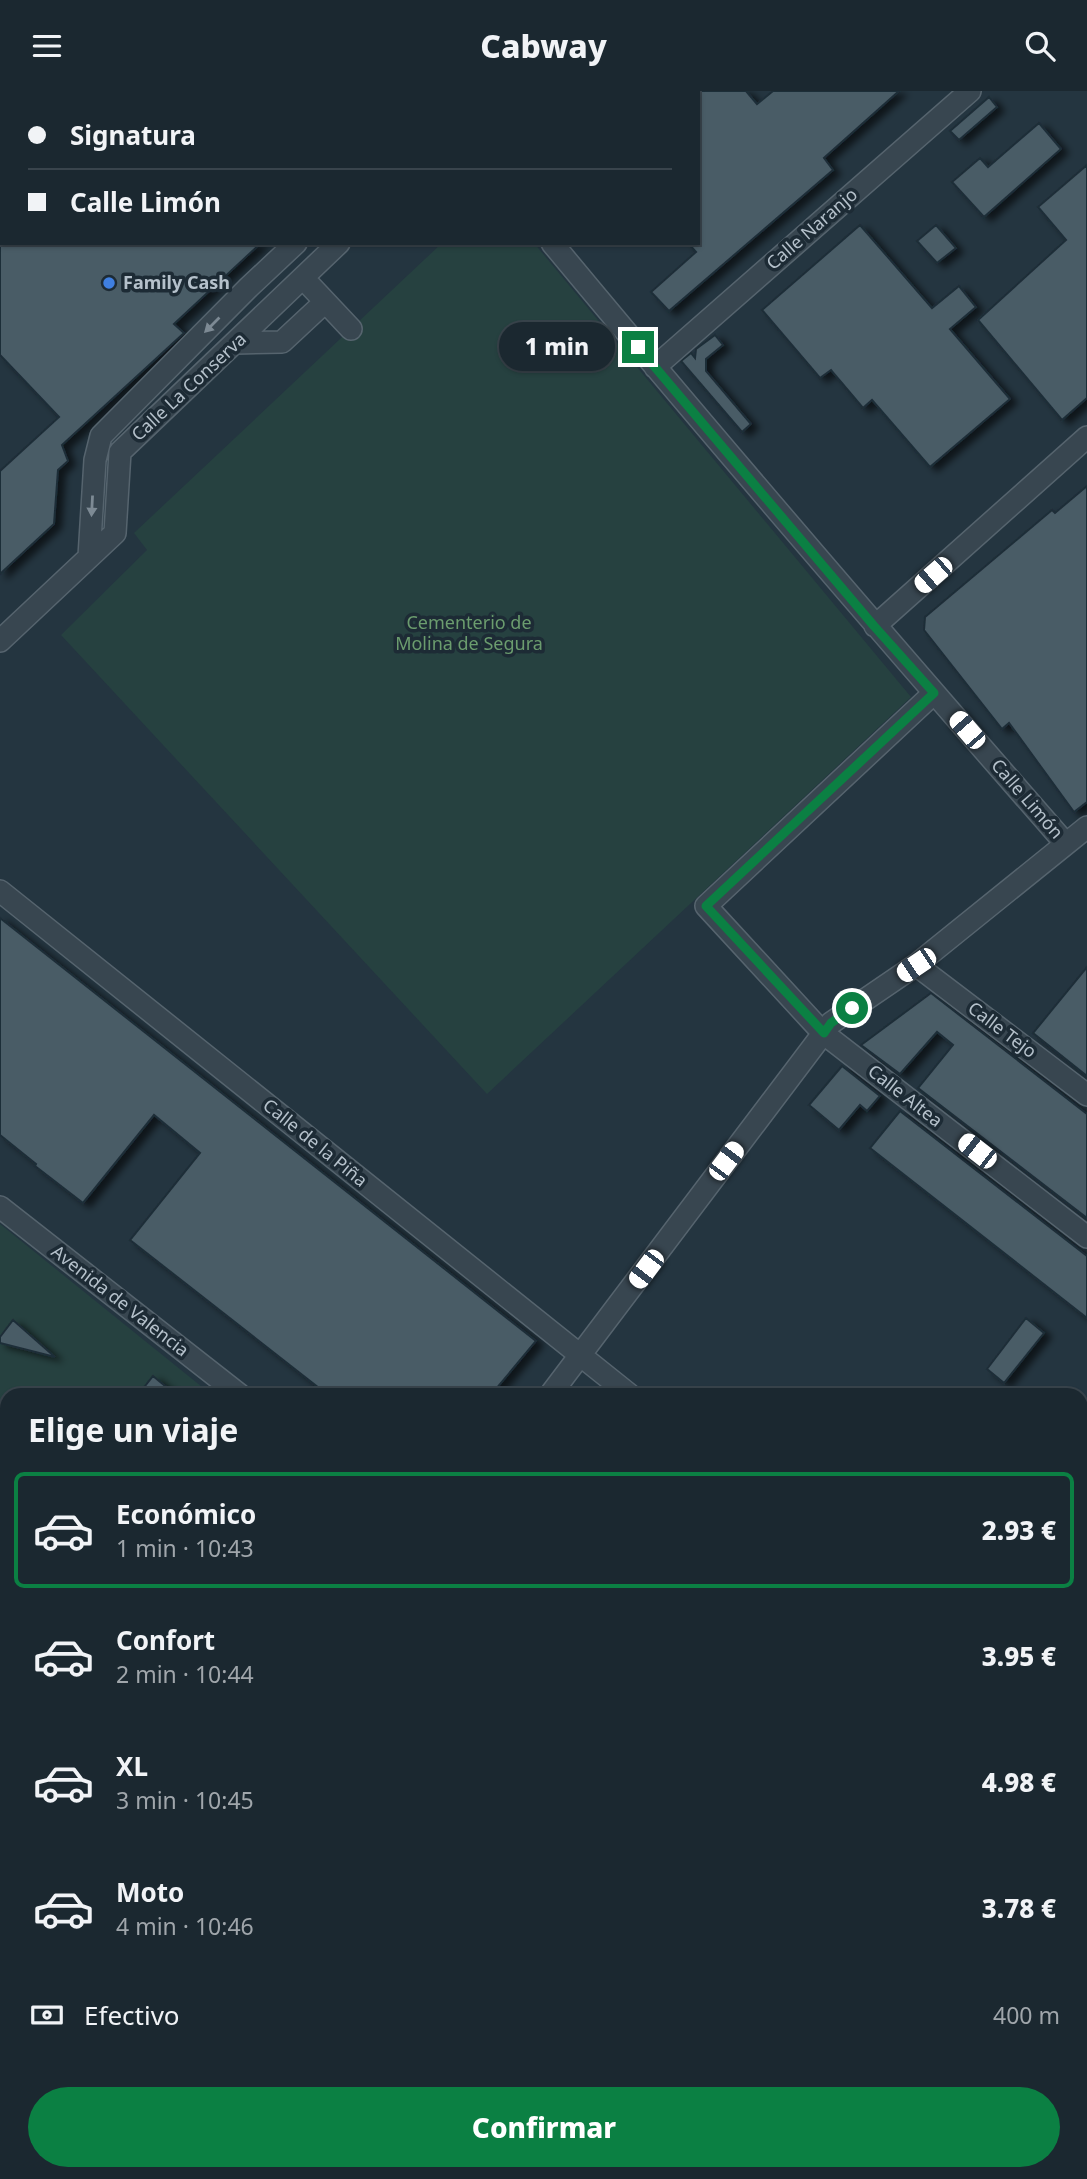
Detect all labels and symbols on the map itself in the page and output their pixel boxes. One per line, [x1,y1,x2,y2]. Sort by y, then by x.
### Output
street label: Calle Naranjo [761,182,862,274]
place label: Family Cash [123,270,230,294]
marker: Family Cash [101,275,117,291]
one-way arrow [203,316,220,333]
callout: 1 min [498,323,614,371]
street label: Calle La Conserva [126,327,251,446]
route end [622,331,654,363]
one-way arrow [87,495,98,517]
car [911,553,956,597]
park label: Cementerio de Molina de Segura [395,610,543,655]
car [946,707,989,753]
street label: Calle Limón [986,753,1069,843]
car [893,945,940,985]
route start [836,992,868,1024]
street label: Calle Tejo [963,996,1042,1063]
street label: Calle Altea [863,1059,948,1132]
street label: Calle de la Piña [258,1093,373,1192]
car [954,1130,1001,1172]
car [705,1138,748,1184]
street label: Avenida de Valencia [47,1239,194,1361]
car [625,1246,668,1292]

